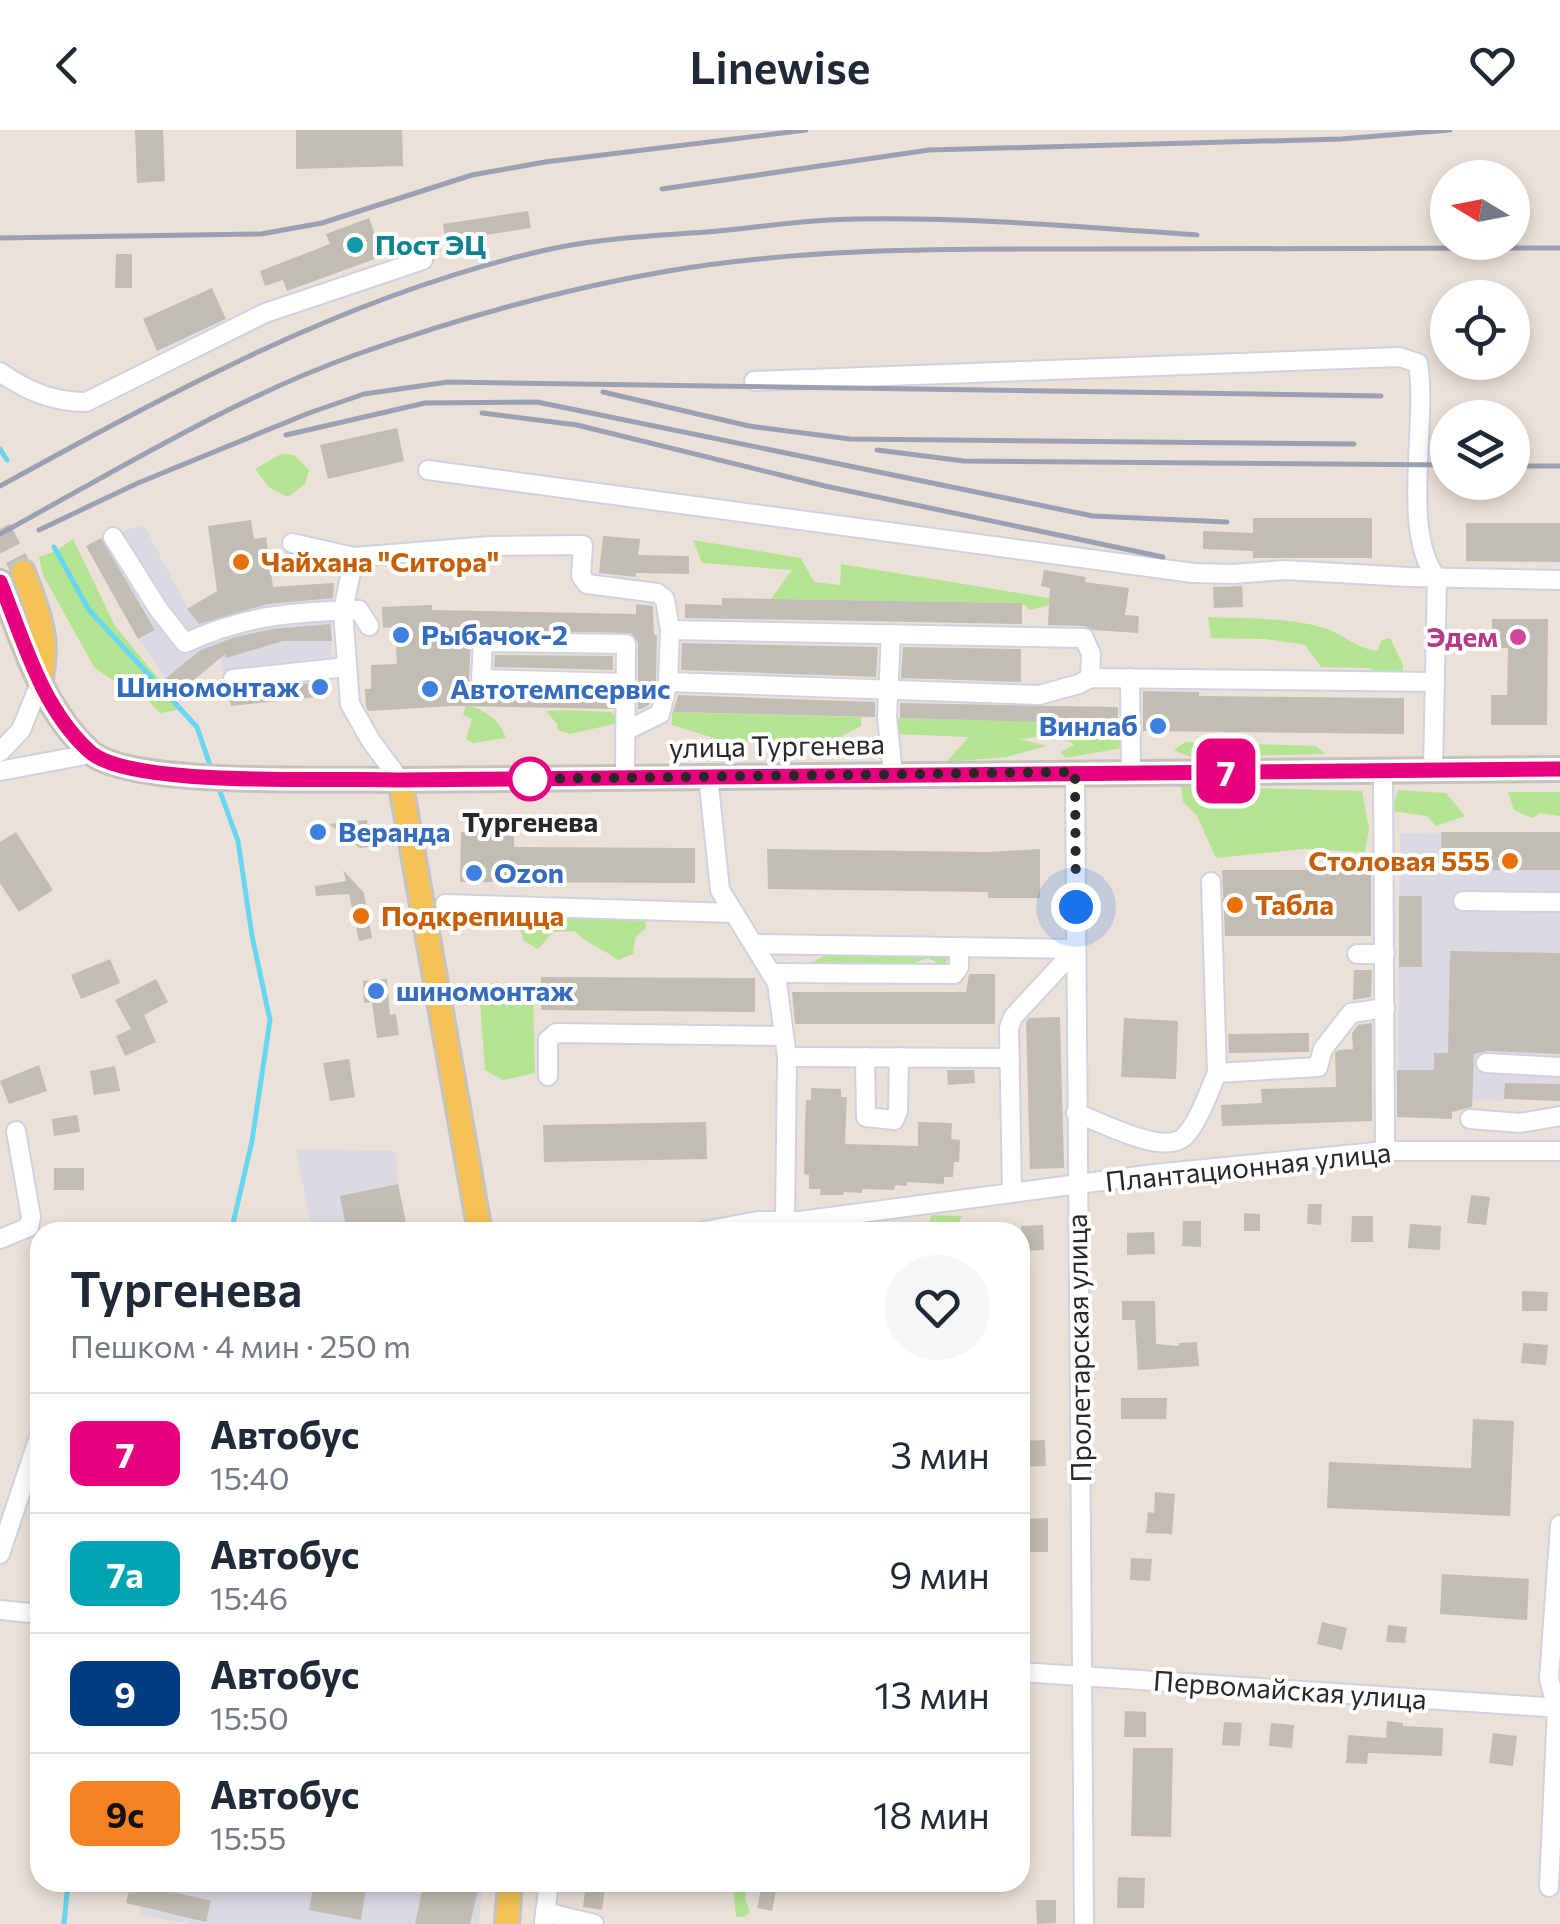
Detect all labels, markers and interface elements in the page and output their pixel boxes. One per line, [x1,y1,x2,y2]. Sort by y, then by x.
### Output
icon: back [40,38,95,93]
text: Linewise [690,38,870,93]
icon: heart [1465,38,1520,93]
north arrow [1430,160,1530,260]
map controls [1430,160,1530,500]
place label: Пост ЭЦ [375,227,486,261]
marker: Пост ЭЦ [344,234,366,256]
button: locate [1430,280,1530,380]
button: layers [1430,400,1530,500]
place label: Чайхана "Ситора" [261,544,499,578]
marker: Чайхана "Ситора" [230,551,252,573]
place label: Рыбачок-2 [421,617,568,651]
place label: Эдем [1426,619,1498,653]
marker: Рыбачок-2 [390,624,412,646]
marker: Эдем [1507,626,1529,648]
place label: Шиномонтаж [116,669,300,703]
place label: Автотемпсервис [450,671,671,705]
marker: Шиномонтаж [309,676,331,698]
marker: Автотемпсервис [419,678,441,700]
place label: Винлаб [1039,708,1138,742]
marker: Винлаб [1147,715,1169,737]
street label: улица Тургенева [669,726,885,764]
line badge: 7 [1194,738,1258,804]
text: 7 [1216,750,1236,793]
marker: Тургенева [509,758,551,800]
place label: Тургенева [462,804,598,838]
place label: Веранда [338,814,450,848]
marker: Веранда [307,821,329,843]
place label: Столовая 555 [1308,843,1490,877]
marker: Столовая 555 [1499,850,1521,872]
place label: Ozon [494,855,564,889]
marker: Ozon [463,862,485,884]
your location [1051,882,1101,932]
place label: Табла [1255,887,1334,921]
marker: Табла [1224,894,1246,916]
place label: Подкрепицца [381,898,564,932]
marker: Подкрепицца [350,905,372,927]
place label: шиномонтаж [396,973,574,1007]
marker: шиномонтаж [365,980,387,1002]
street label: Плантационная улица [1103,1134,1393,1198]
street label: Пролетарская улица [1059,1213,1097,1483]
button: heart [885,1255,990,1360]
text: Тургенева [70,1258,302,1317]
text: Пешком · 4 мин · 250 m [70,1325,411,1365]
text: Автобус [210,1410,360,1457]
text: 3 мин [891,1430,990,1477]
text: 7 [115,1432,135,1475]
text: 15:40 [210,1457,290,1497]
text: Автобус [210,1530,360,1577]
text: 9 мин [889,1550,990,1597]
text: 7а [106,1552,144,1595]
text: 15:46 [210,1577,288,1617]
text: Автобус [210,1650,360,1697]
street label: Первомайская улица [1152,1662,1428,1716]
text: 13 мин [874,1670,990,1717]
text: 9 [114,1672,136,1715]
text: 15:50 [210,1697,289,1737]
text: Автобус [210,1770,360,1817]
text: 18 мин [873,1790,990,1837]
text: 9с [106,1792,144,1835]
text: 15:55 [210,1817,286,1857]

